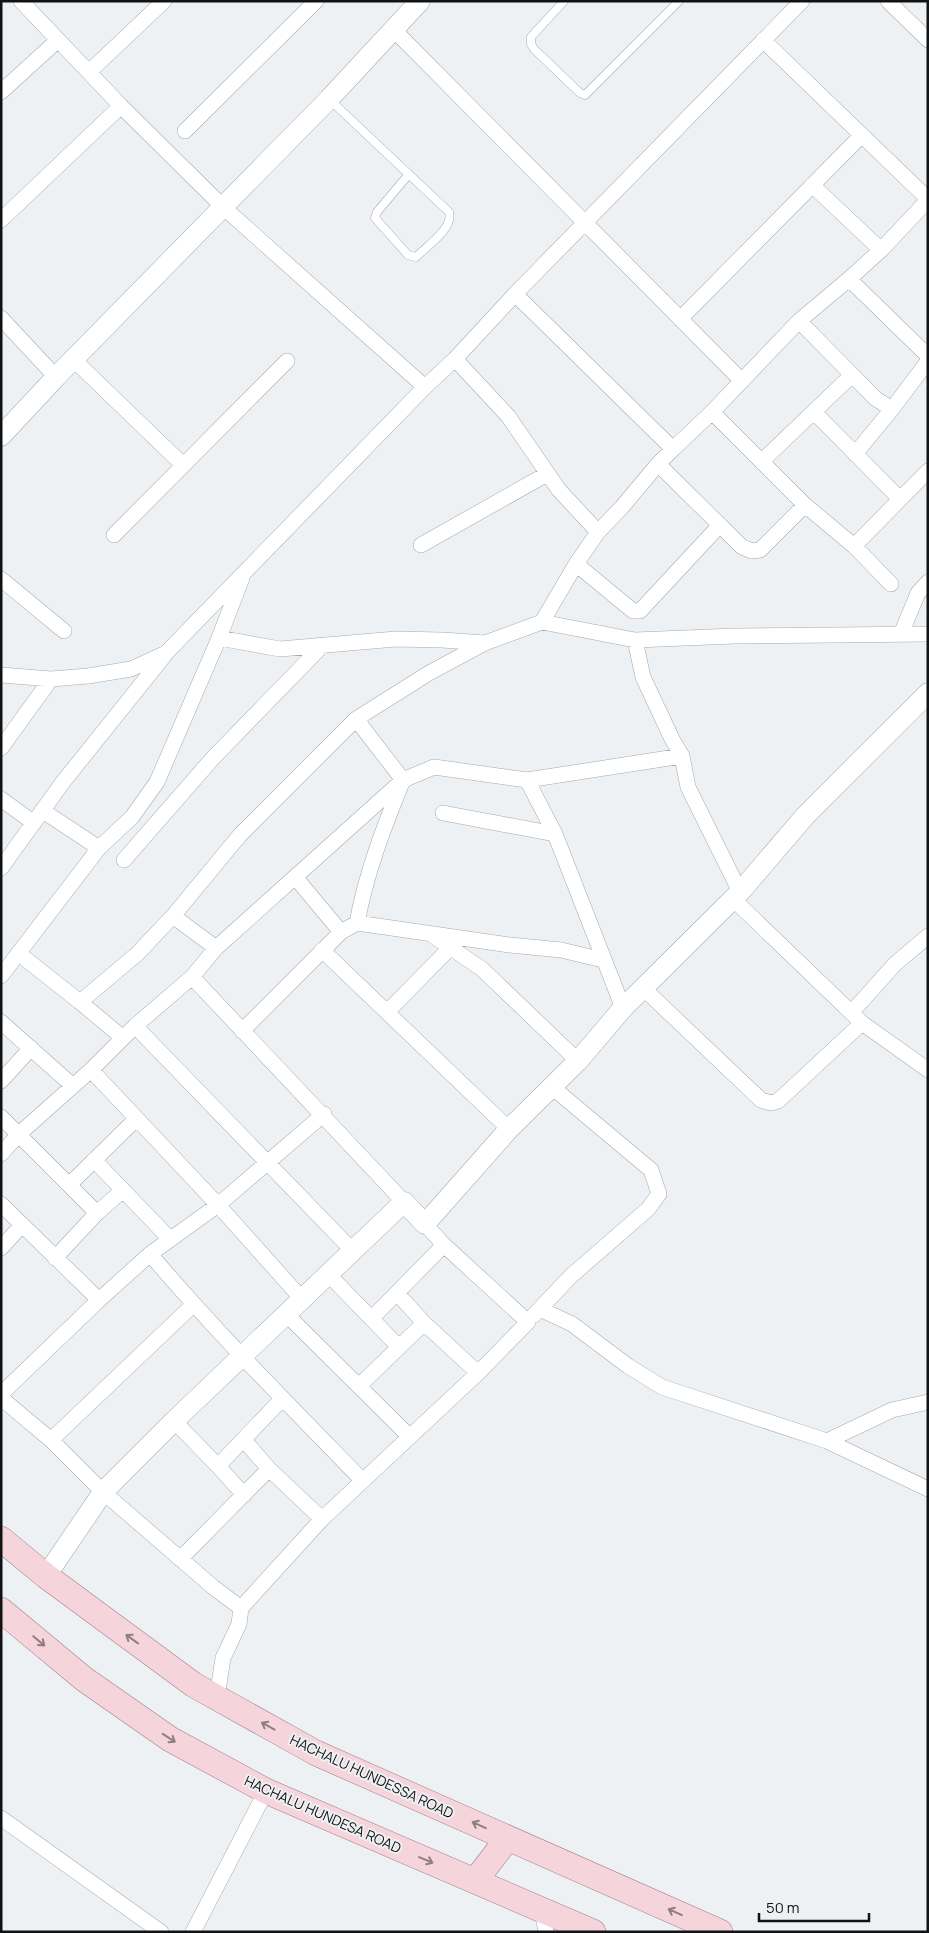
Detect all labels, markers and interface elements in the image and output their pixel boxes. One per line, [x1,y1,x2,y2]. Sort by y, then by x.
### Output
one-way arrow [125,1634,139,1644]
one-way arrow [32,1635,45,1646]
one-way arrow [262,1721,276,1731]
street label: HACHALU HUNDESSA ROAD [287,1730,457,1822]
one-way arrow [162,1733,176,1743]
street label: HACHALU HUNDESA ROAD [242,1771,404,1857]
one-way arrow [472,1820,487,1829]
one-way arrow [418,1855,433,1865]
scale bar [759,1890,869,1922]
text: 50 m [766,1897,800,1918]
one-way arrow [668,1907,683,1916]

